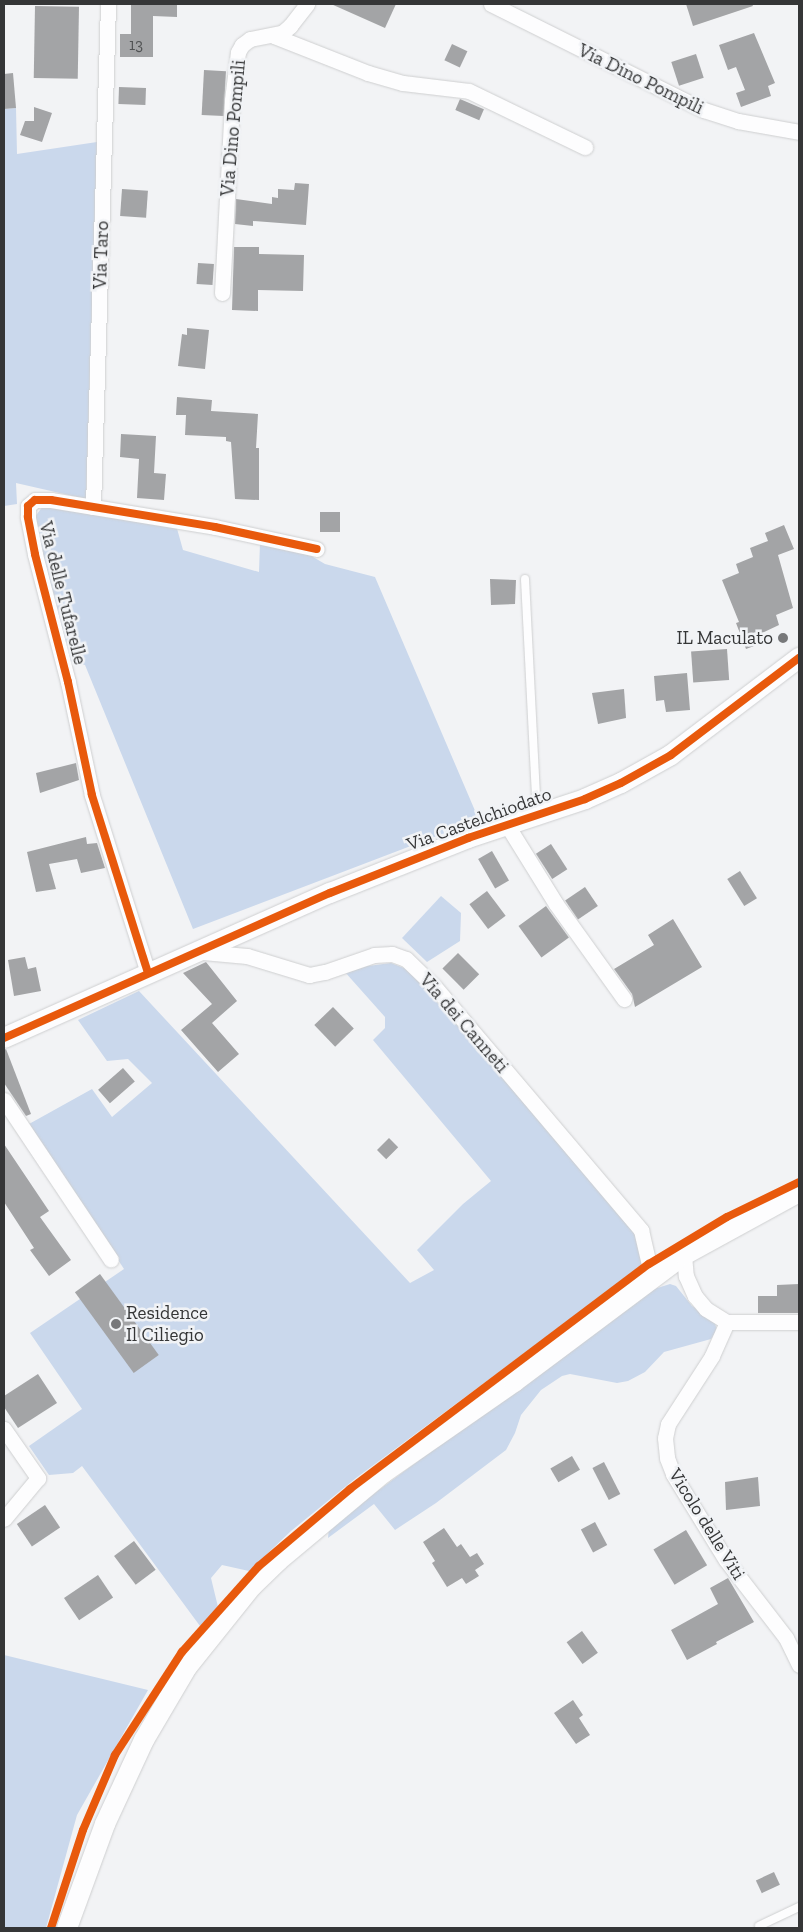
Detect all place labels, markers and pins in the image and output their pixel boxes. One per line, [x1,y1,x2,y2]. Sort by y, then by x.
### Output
place label: IL Maculato [676,627,773,649]
marker: IL Maculato [777,632,789,644]
place label: Residence Il Ciliegio [126,1302,208,1346]
marker: Residence Il Ciliegio [110,1318,122,1330]

